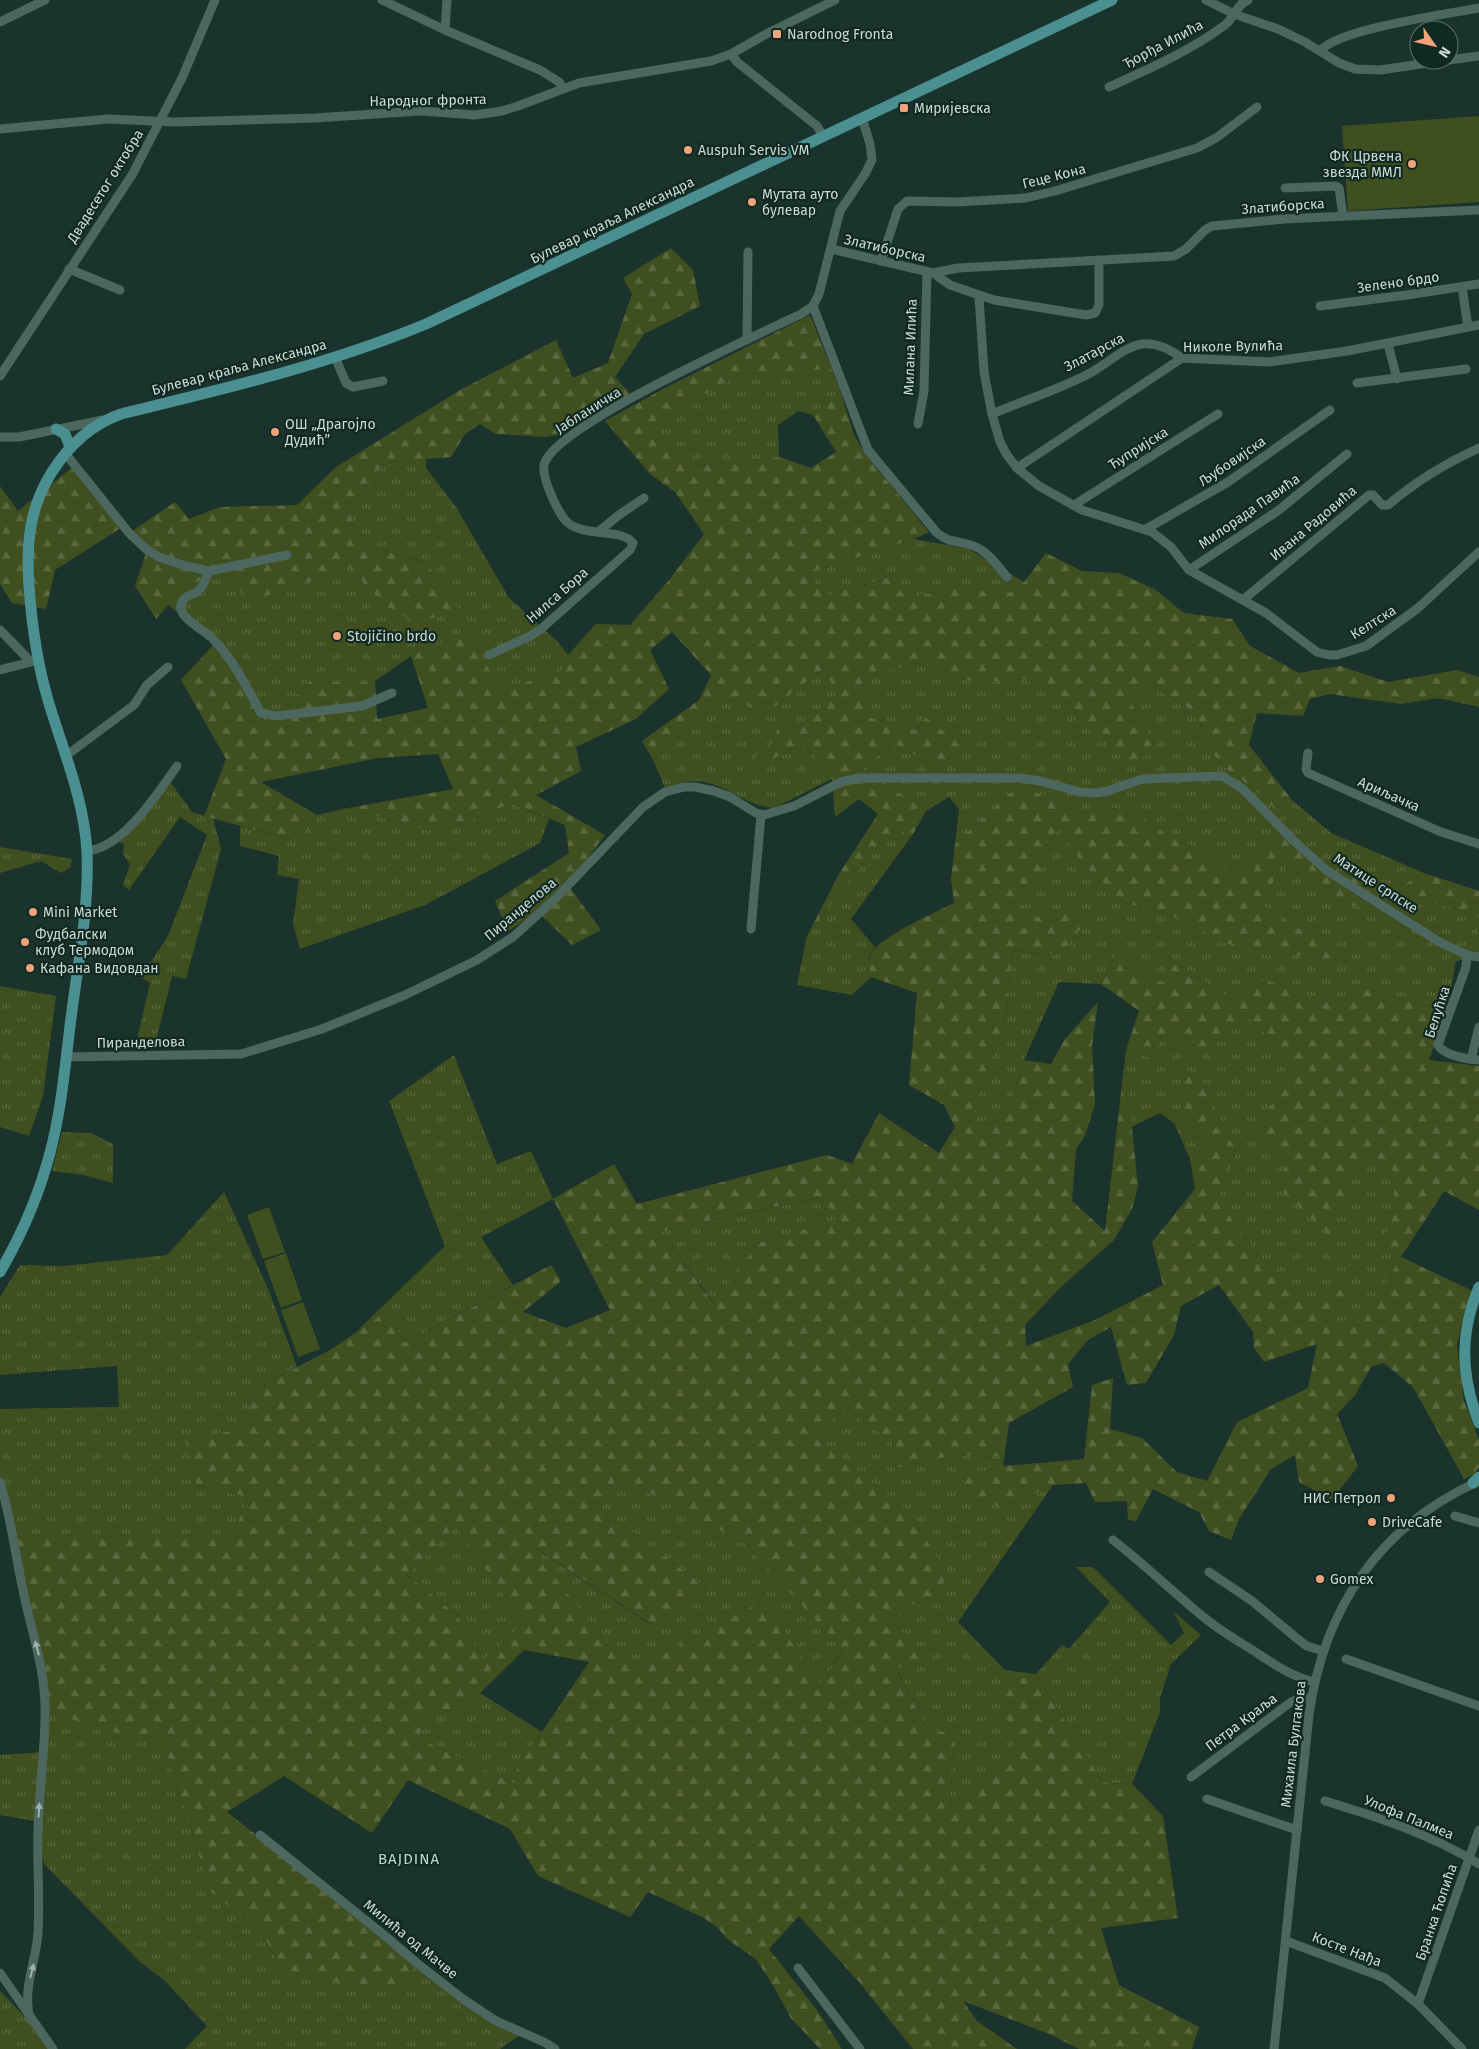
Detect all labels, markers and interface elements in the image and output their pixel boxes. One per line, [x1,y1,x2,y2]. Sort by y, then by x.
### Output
street label: Ђорђа Илића [1120,16,1206,73]
north arrow [1409,20,1459,70]
place label: Narodnog Fronta [787,26,893,43]
marker: Narodnog Fronta [771,28,783,40]
text: N [1435,43,1454,61]
street label: Народног фронта [369,91,487,110]
place label: Миријевска [914,100,991,117]
marker: Миријевска [898,102,910,114]
street label: Двадесетог октобра [63,126,147,247]
place label: Auspuh Servis VM [698,142,810,159]
marker: Auspuh Servis VM [682,144,694,156]
place label: ФК Црвена звезда ММЛ [1323,148,1402,181]
marker: ФК Црвена звезда ММЛ [1406,158,1418,170]
street label: Геце Кона [1021,160,1088,193]
street label: Булевар краља Александра [527,173,697,268]
place label: Мутата ауто булевар [762,186,838,219]
street label: Златиборска [1241,195,1325,218]
marker: Мутата ауто булевар [746,196,758,208]
street label: Златиборска [842,231,927,266]
street label: Зелено брдо [1356,268,1440,297]
street label: Милана Илића [900,298,921,396]
street label: Златарска [1061,330,1127,375]
street label: Булевар краља Александра [150,336,328,399]
street label: Николе Вулића [1183,337,1283,356]
street label: Јабланичка [552,383,624,437]
place label: ОШ „Драгојло Дудић” [284,416,376,449]
street label: Ћупријска [1105,423,1171,473]
marker: ОШ „Драгојло Дудић” [269,426,281,438]
street label: Љубовијска [1196,433,1269,490]
street label: Милорада Павића [1195,470,1303,553]
street label: Ивана Радовића [1267,482,1360,565]
street label: Нилса Бора [523,564,592,627]
street label: Келтска [1347,602,1399,643]
place label: Stojičino brdo [347,628,436,645]
marker: Stojičino brdo [331,630,343,642]
street label: Ариљачка [1355,773,1422,816]
street label: Матице српске [1330,850,1421,917]
street label: Пиранделова [481,874,560,944]
place label: Mini Market [43,904,118,921]
marker: Mini Market [27,906,39,918]
place label: Фудбалски клуб Термодом [35,926,134,959]
marker: Фудбалски клуб Термодом [19,936,31,948]
place label: Кафана Видовдан [40,960,159,977]
marker: Кафана Видовдан [24,962,36,974]
street label: Белућка [1421,984,1454,1040]
street label: Пиранделова [96,1033,186,1052]
place label: НИС Петрол [1303,1490,1381,1507]
marker: НИС Петрол [1385,1492,1397,1504]
place label: DriveCafe [1382,1514,1442,1531]
marker: DriveCafe [1366,1516,1378,1528]
place label: Gomex [1330,1571,1374,1588]
marker: Gomex [1314,1573,1326,1585]
one-way arrow [33,1640,41,1656]
street label: Михаила Булгакова [1277,1680,1310,1809]
street label: Петра Краља [1202,1690,1280,1755]
street label: Улофа Палмеа [1361,1792,1456,1843]
one-way arrow [36,1801,44,1817]
district label: BAJDINA [378,1850,440,1868]
street label: Бранка Ћопића [1412,1861,1461,1963]
street label: Милића од Мачве [360,1896,461,1983]
street label: Косте Нађа [1310,1928,1384,1971]
one-way arrow [28,1964,36,1979]

